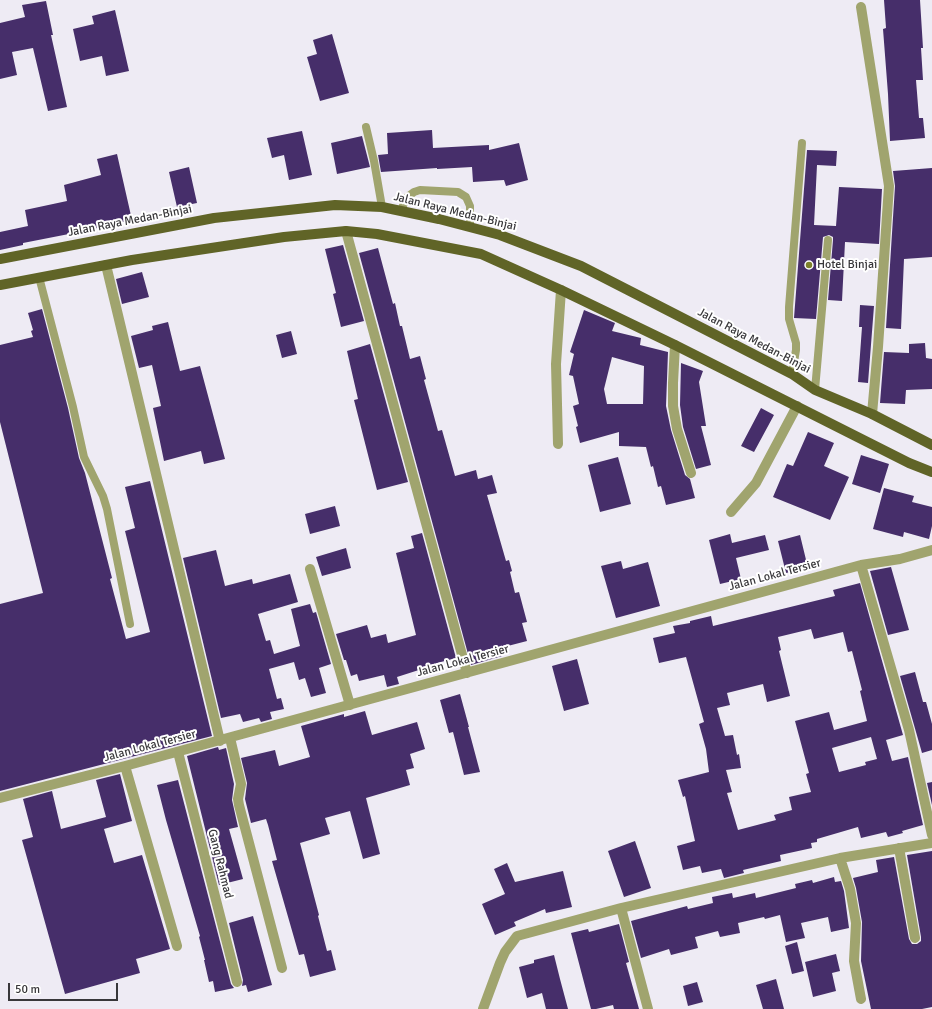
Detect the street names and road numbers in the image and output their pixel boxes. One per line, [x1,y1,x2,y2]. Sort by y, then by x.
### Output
street label: Jalan Raya Medan-Binjai [392,190,518,234]
street label: Jalan Raya Medan-Binjai [67,202,193,240]
street label: Jalan Raya Medan-Binjai [695,305,813,377]
street label: Jalan Lokal Tersier [727,556,823,594]
street label: Jalan Lokal Tersier [415,642,511,680]
street label: Jalan Lokal Tersier [102,727,198,765]
street label: Gang Rahmad [204,828,236,900]

